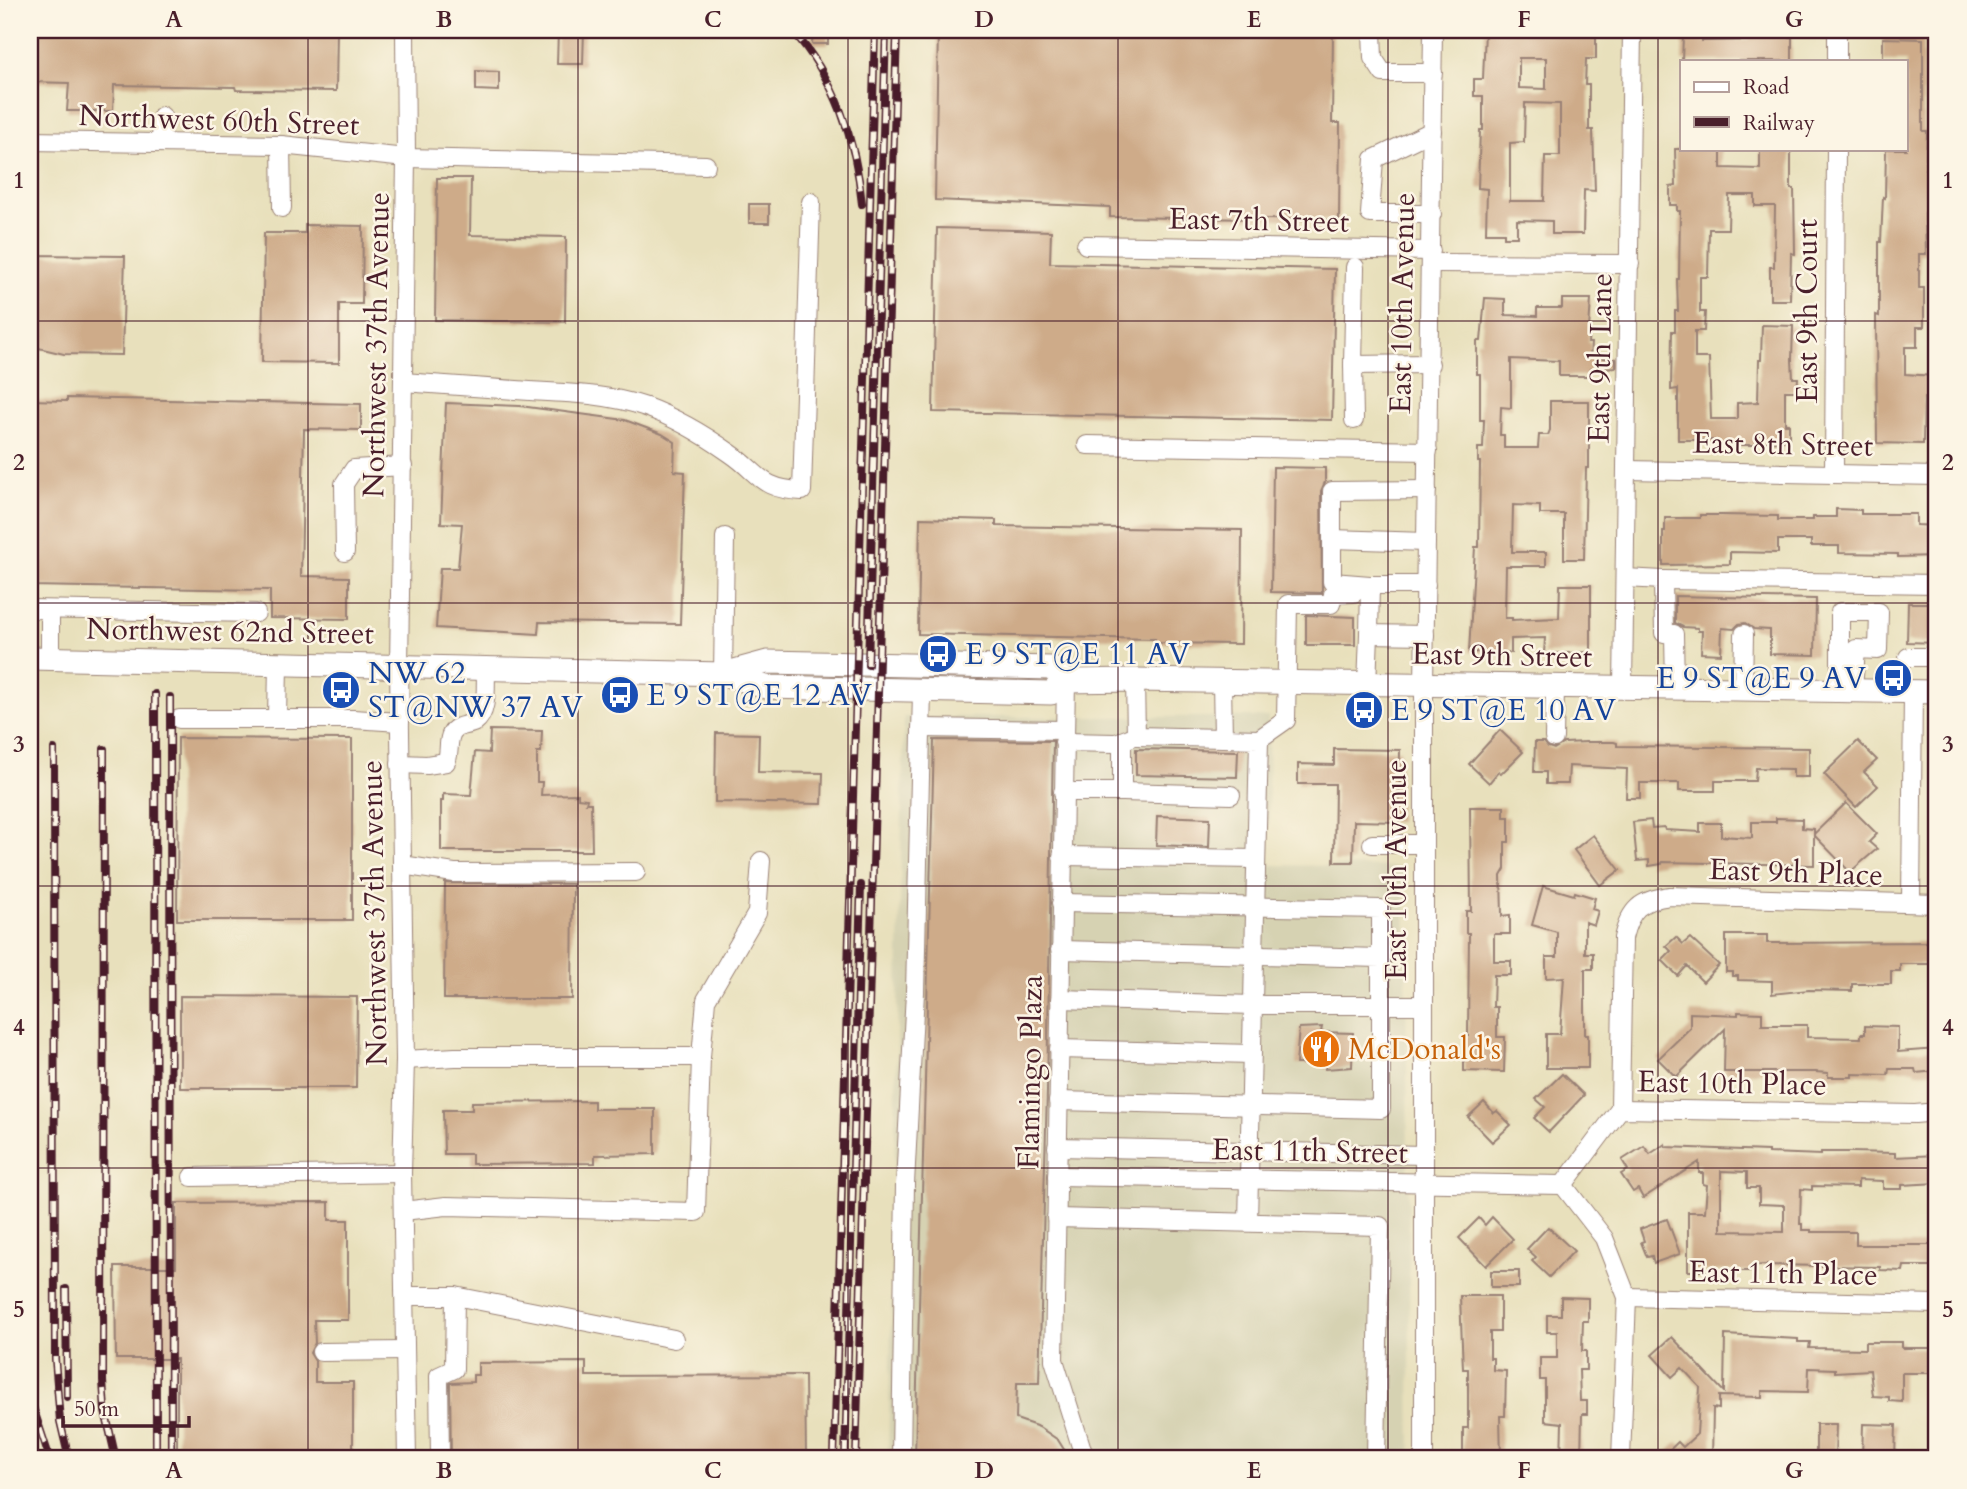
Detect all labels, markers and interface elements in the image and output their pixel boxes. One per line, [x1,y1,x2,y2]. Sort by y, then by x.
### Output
text: A [165,4,183,35]
text: B [436,4,452,35]
text: C [704,4,722,35]
text: D [974,4,994,35]
text: E [1247,4,1261,35]
text: F [1517,4,1531,35]
text: G [1785,4,1804,35]
legend [1680,60,1908,150]
text: Road [1743,73,1789,102]
street label: Northwest 60th Street [78,95,361,146]
text: Railway [1743,109,1815,138]
text: 1 [13,165,25,196]
text: 1 [1942,165,1954,196]
street label: Northwest 37th Avenue [353,192,400,498]
street label: East 10th Avenue [1380,192,1425,414]
street label: East 7th Street [1168,198,1350,243]
street label: East 9th Court [1787,218,1828,403]
street label: East 9th Lane [1579,273,1622,443]
street label: East 8th Street [1692,422,1874,467]
text: 2 [13,447,25,478]
text: 2 [1942,447,1954,478]
street label: Northwest 62nd Street [86,608,375,655]
bus stop icon: E 9 ST@E 11 AV [917,633,959,675]
street label: East 9th Street [1411,633,1593,678]
place label: E 9 ST@E 11 AV [965,634,1190,675]
place label: NW 62 ST@NW 37 AV [368,653,583,728]
bus stop icon: E 9 ST@E 9 AV [1872,657,1914,699]
place label: E 9 ST@E 9 AV [1656,658,1866,699]
bus stop icon: NW 62 ST@NW 37 AV [320,669,362,711]
bus stop icon: E 9 ST@E 12 AV [599,674,641,716]
place label: E 9 ST@E 12 AV [647,675,872,716]
bus stop icon: E 9 ST@E 10 AV [1343,689,1385,731]
place label: E 9 ST@E 10 AV [1391,690,1616,731]
text: 3 [13,729,25,760]
text: 3 [1942,729,1954,760]
street label: East 10th Avenue [1376,759,1417,981]
street label: Northwest 37th Avenue [351,760,398,1066]
street label: East 9th Place [1708,849,1884,896]
street label: Flamingo Plaza [1008,974,1053,1170]
text: 4 [13,1012,25,1043]
text: 4 [1942,1012,1954,1043]
restaurant icon: McDonald's [1300,1028,1342,1070]
place label: McDonald's [1348,1029,1501,1070]
street label: East 10th Place [1637,1061,1827,1106]
street label: East 11th Street [1212,1129,1409,1174]
street label: East 11th Place [1688,1251,1878,1296]
text: 5 [13,1294,25,1325]
text: 5 [1942,1294,1954,1325]
scale bar [63,1384,189,1428]
text: 50 m [74,1395,119,1424]
text: A [165,1455,183,1486]
text: B [436,1455,452,1486]
text: C [704,1455,722,1486]
text: D [974,1455,994,1486]
text: E [1247,1455,1261,1486]
text: F [1517,1455,1531,1486]
text: G [1785,1455,1804,1486]

